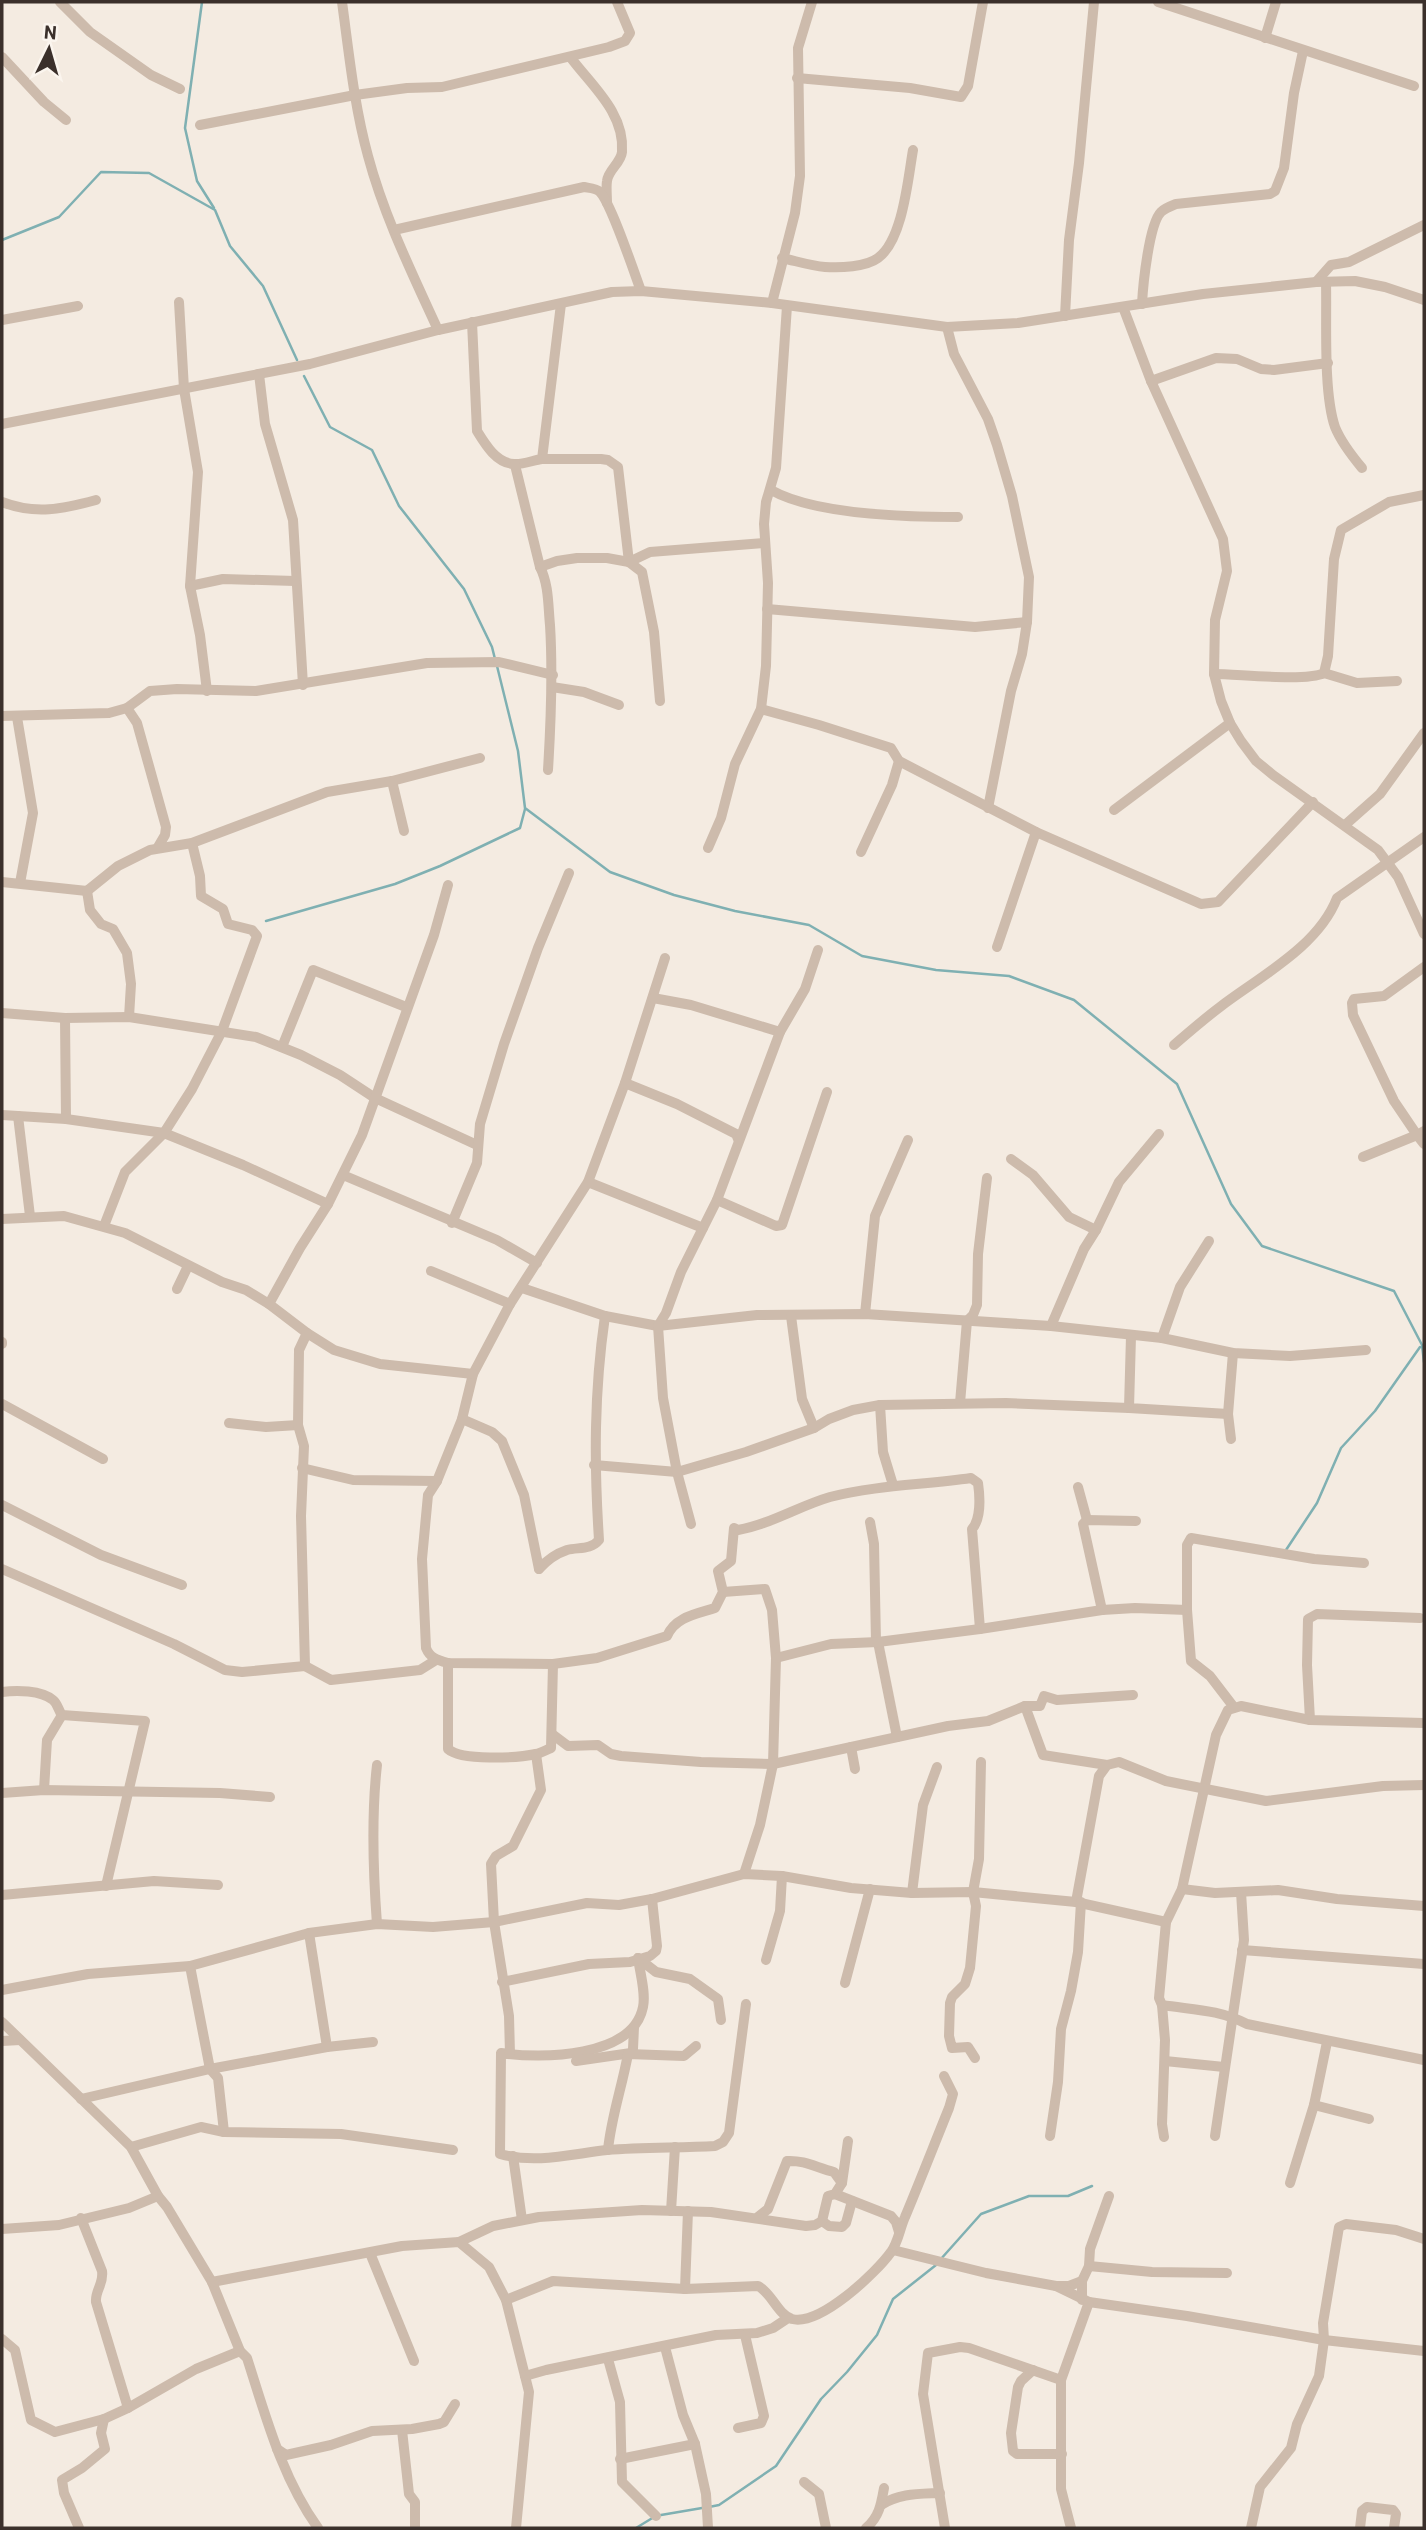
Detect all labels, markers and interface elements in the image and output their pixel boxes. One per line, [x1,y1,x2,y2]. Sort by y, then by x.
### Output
north arrow [14,14,84,84]
text: N [43,20,58,44]

